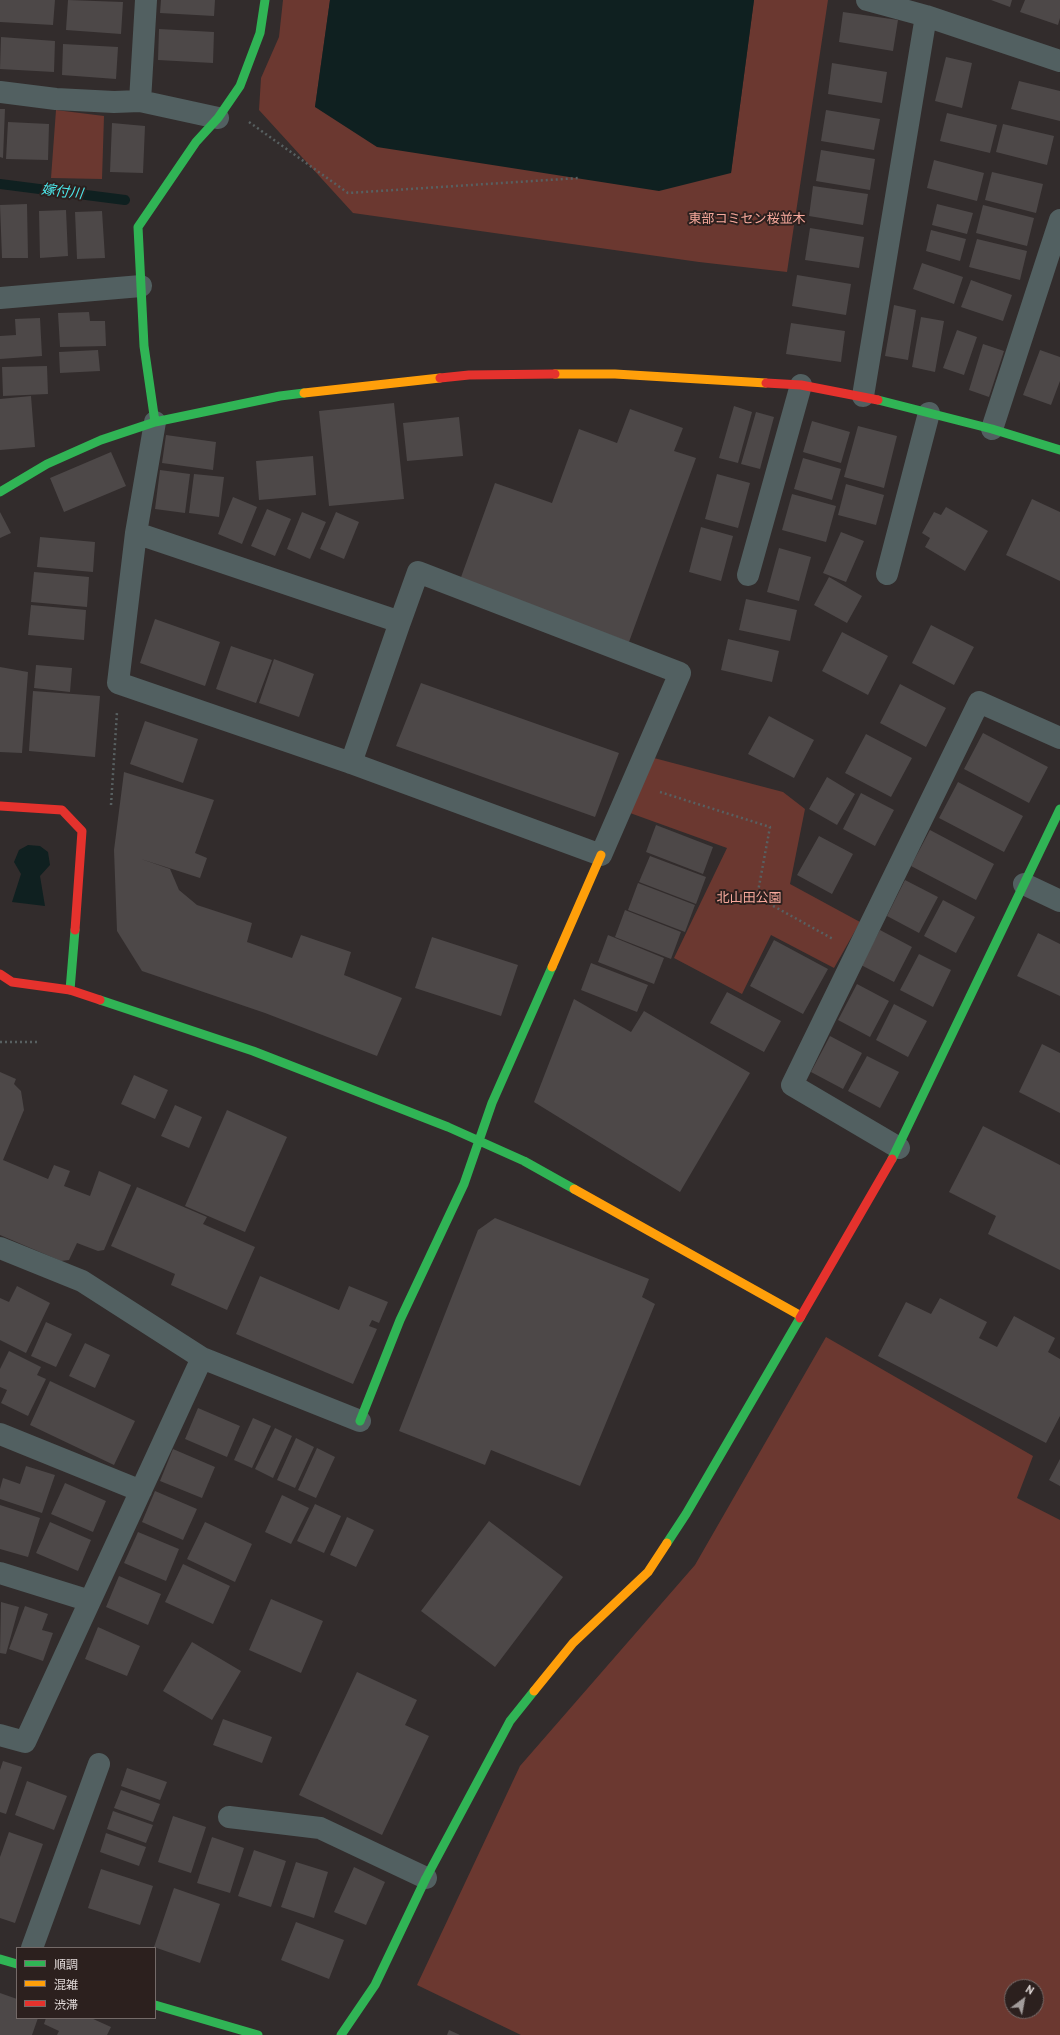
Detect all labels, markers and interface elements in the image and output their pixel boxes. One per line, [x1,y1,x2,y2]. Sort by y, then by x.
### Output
water label: 嫁付川 [40,181,84,203]
park label: 東部コミセン桜並木 [689,211,805,227]
park label: 北山田公園 [717,890,781,906]
legend [16,1947,156,2019]
text: 順調 [54,1957,78,1972]
text: 混雑 [54,1977,78,1992]
north arrow [1004,1979,1044,2019]
text: N [1023,1982,1037,1998]
text: 渋滞 [54,1997,78,2012]

